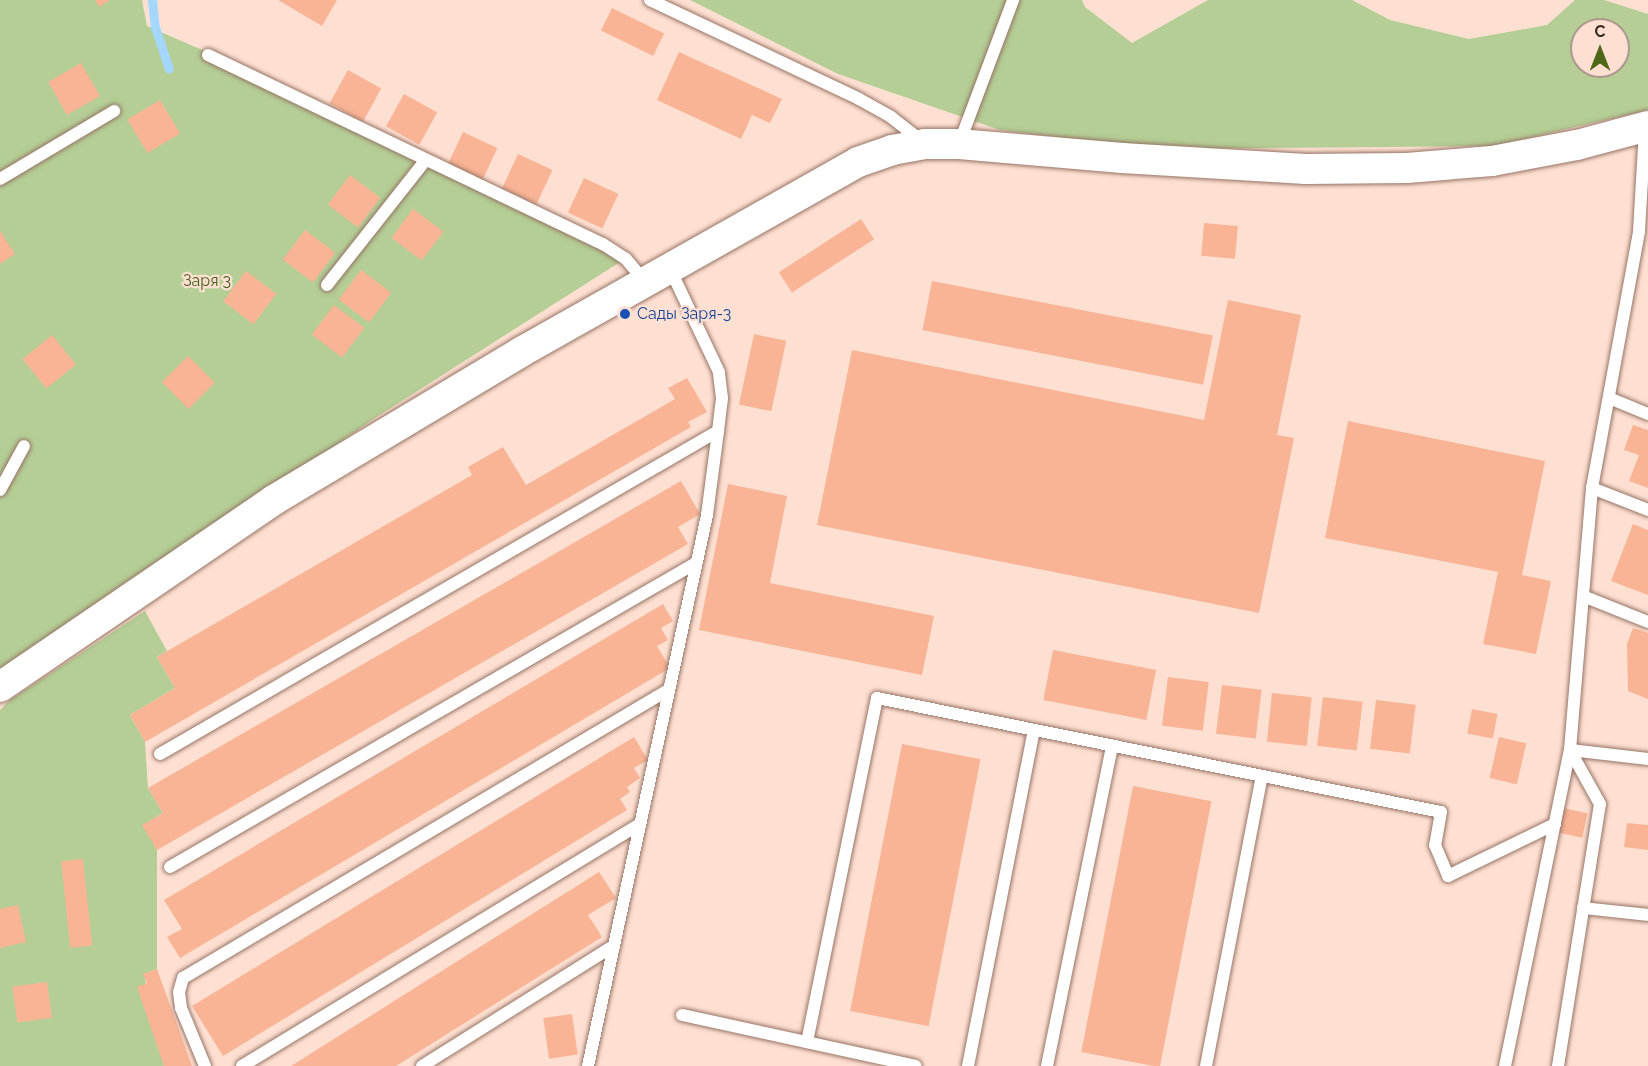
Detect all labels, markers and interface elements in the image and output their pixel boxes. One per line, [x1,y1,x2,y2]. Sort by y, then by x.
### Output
north arrow [1570,18,1630,78]
text: С [1595,22,1605,41]
park label: Заря 3 [183,271,231,291]
place label: Сады Заря-3 [637,304,731,324]
marker: Сады Заря-3 [618,307,632,321]

